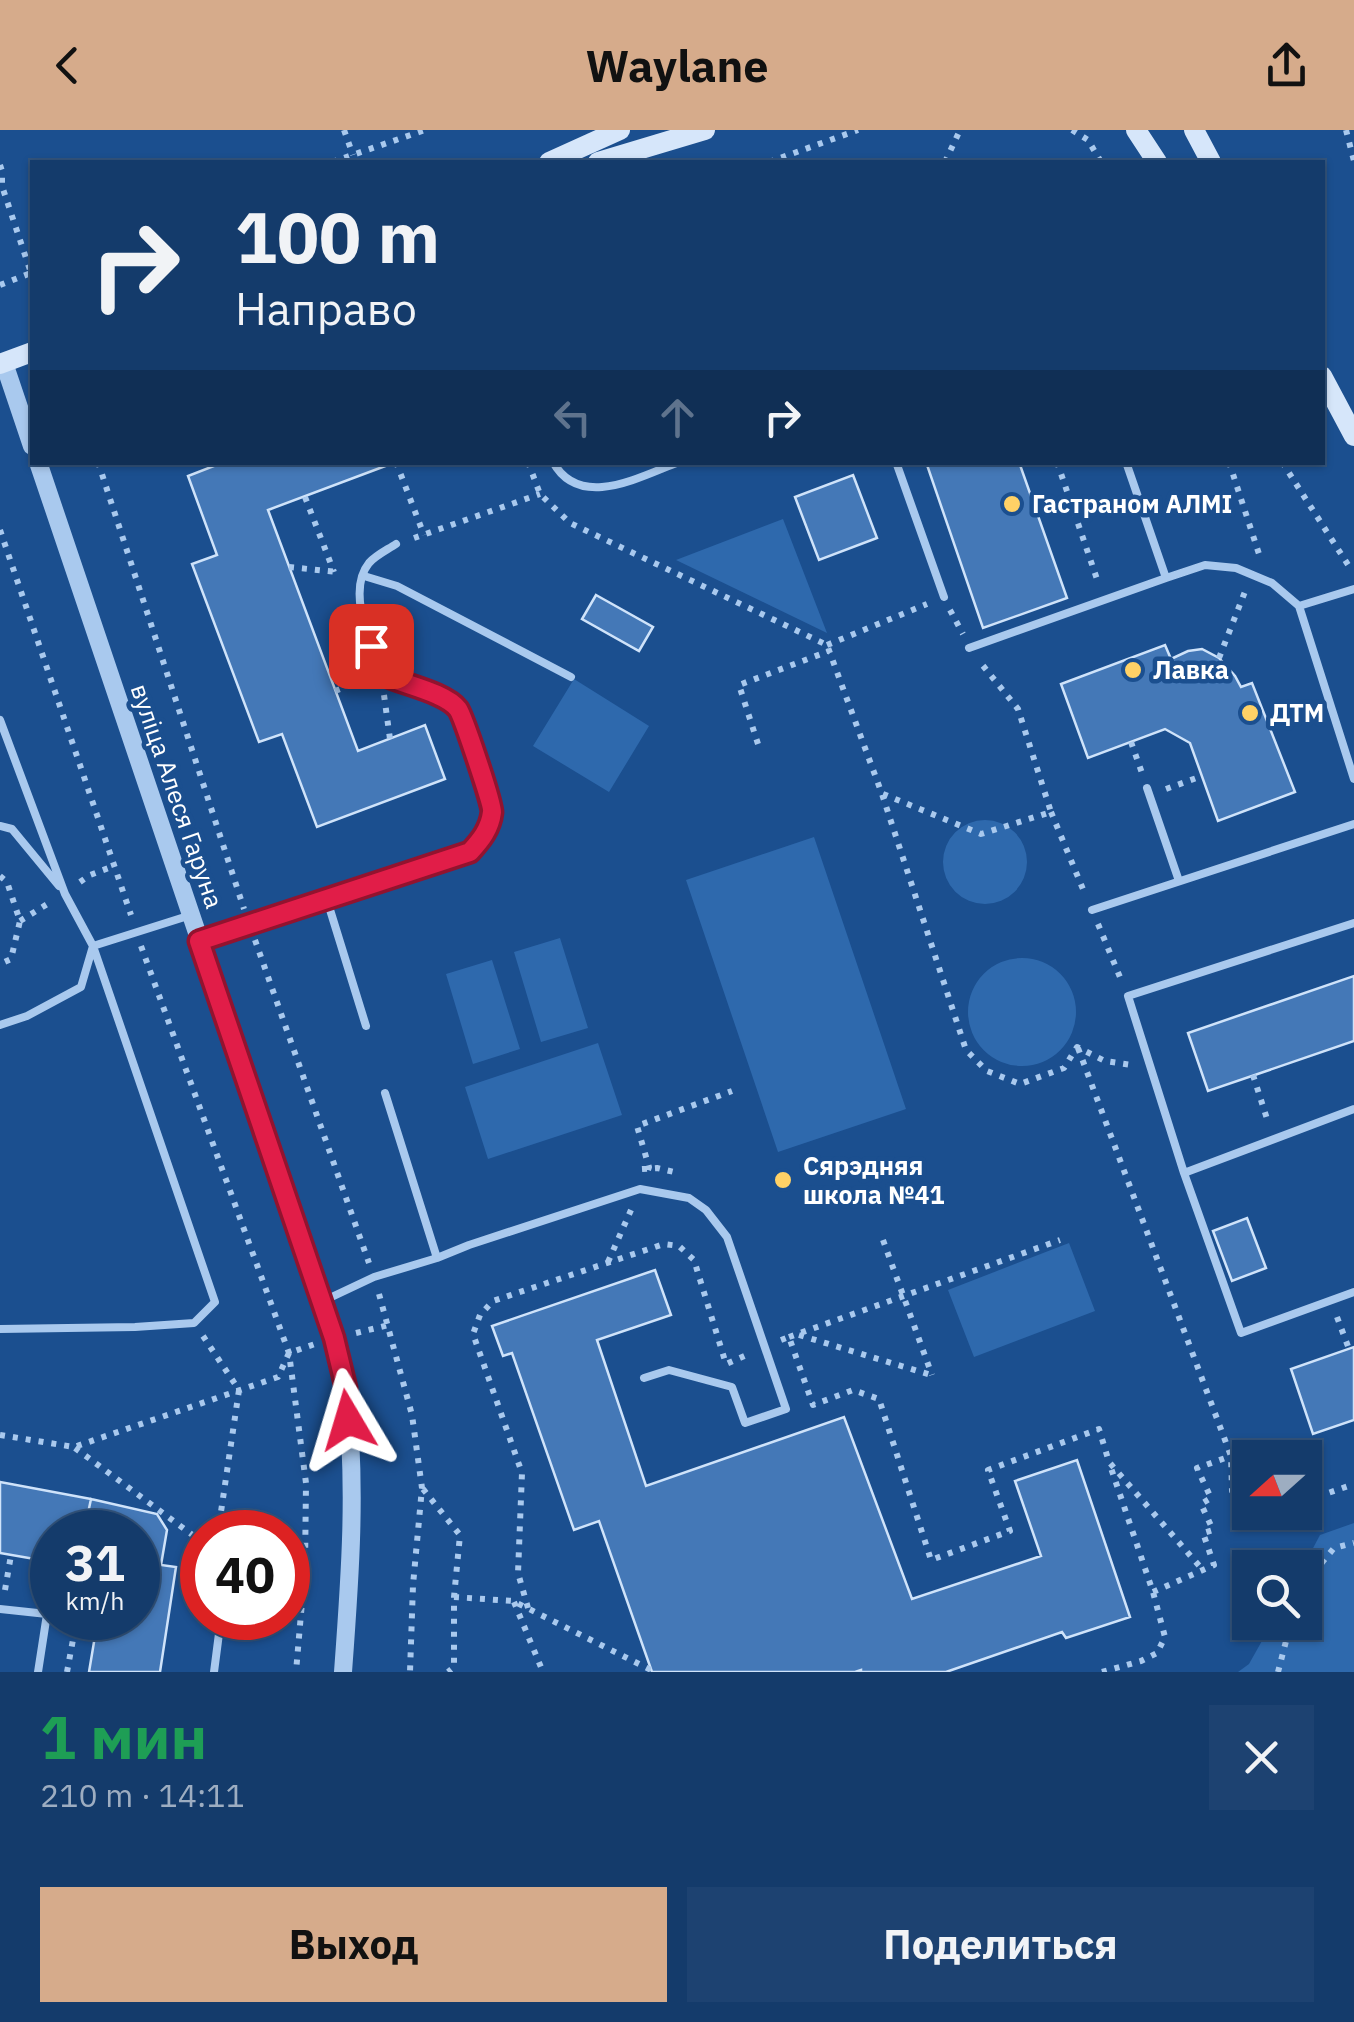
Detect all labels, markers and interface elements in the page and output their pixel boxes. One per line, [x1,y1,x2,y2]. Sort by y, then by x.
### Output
text: Waylane [585,36,769,94]
icon: back [40,38,95,93]
icon: share [1259,38,1314,93]
text: 100 m [235,191,440,282]
icon: right [70,200,200,330]
text: Направо [235,279,417,337]
icon: left [545,390,600,445]
icon: ahead [650,390,705,445]
icon: right [755,390,810,445]
place label: Гастраном АЛМІ [1032,487,1232,520]
marker: Гастраном АЛМІ [1001,493,1023,515]
pin [329,604,414,689]
icon: arrive [344,619,399,674]
place label: Лавка [1153,653,1229,686]
marker: Лавка [1122,659,1144,681]
street label: вуліца Алеся Гаруна [124,679,231,912]
place label: ДТМ [1270,696,1324,729]
marker: ДТМ [1239,702,1261,724]
place label: Сярэдняя школа №41 [803,1149,944,1211]
marker: Сярэдняя школа №41 [772,1169,794,1191]
position arrow [296,1368,400,1472]
north arrow [1232,1440,1322,1530]
map controls [1232,1440,1322,1640]
speed limit sign: 40 [180,1510,310,1640]
text: 31 [65,1530,125,1595]
button: search [1232,1550,1322,1640]
text: km/h [66,1584,124,1617]
text: 1 мин [40,1697,207,1776]
button: close [1209,1705,1314,1810]
text: 210 m · 14:11 [40,1774,245,1816]
button: Выход [40,1887,667,2002]
button: Поделиться [687,1887,1314,2002]

